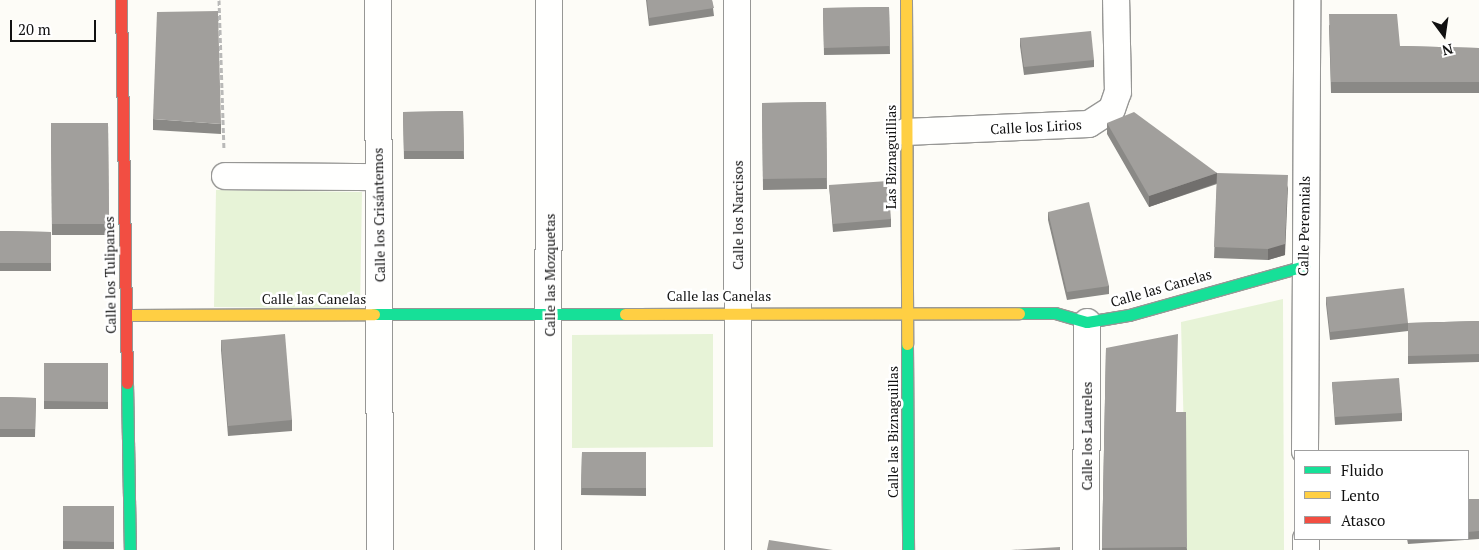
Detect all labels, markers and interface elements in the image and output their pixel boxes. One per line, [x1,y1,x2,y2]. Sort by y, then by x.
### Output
scale bar [12,10,99,42]
north arrow [1419,10,1469,60]
text: 20 m [18,19,51,39]
text: N [1440,40,1455,61]
street label: Las Biznaguillias [883,105,899,209]
street label: Calle los Lirios [990,116,1082,138]
street label: Calle los Crisántemos [369,148,389,282]
street label: Calle los Narcisos [730,160,746,270]
street label: Calle Perennials [1295,176,1313,276]
street label: Calle las Mozquetas [542,213,558,337]
street label: Calle los Tulipanes [101,216,119,334]
street label: Calle las Canelas [1108,266,1214,310]
street label: Calle las Canelas [667,288,771,304]
street label: Calle las Canelas [262,291,366,307]
street label: Calle las Biznaguillas [885,366,901,498]
street label: Calle los Laureles [1079,382,1095,490]
legend [1294,450,1469,540]
text: Fluido [1341,460,1383,480]
text: Lento [1341,485,1380,505]
text: Atasco [1341,510,1385,530]

